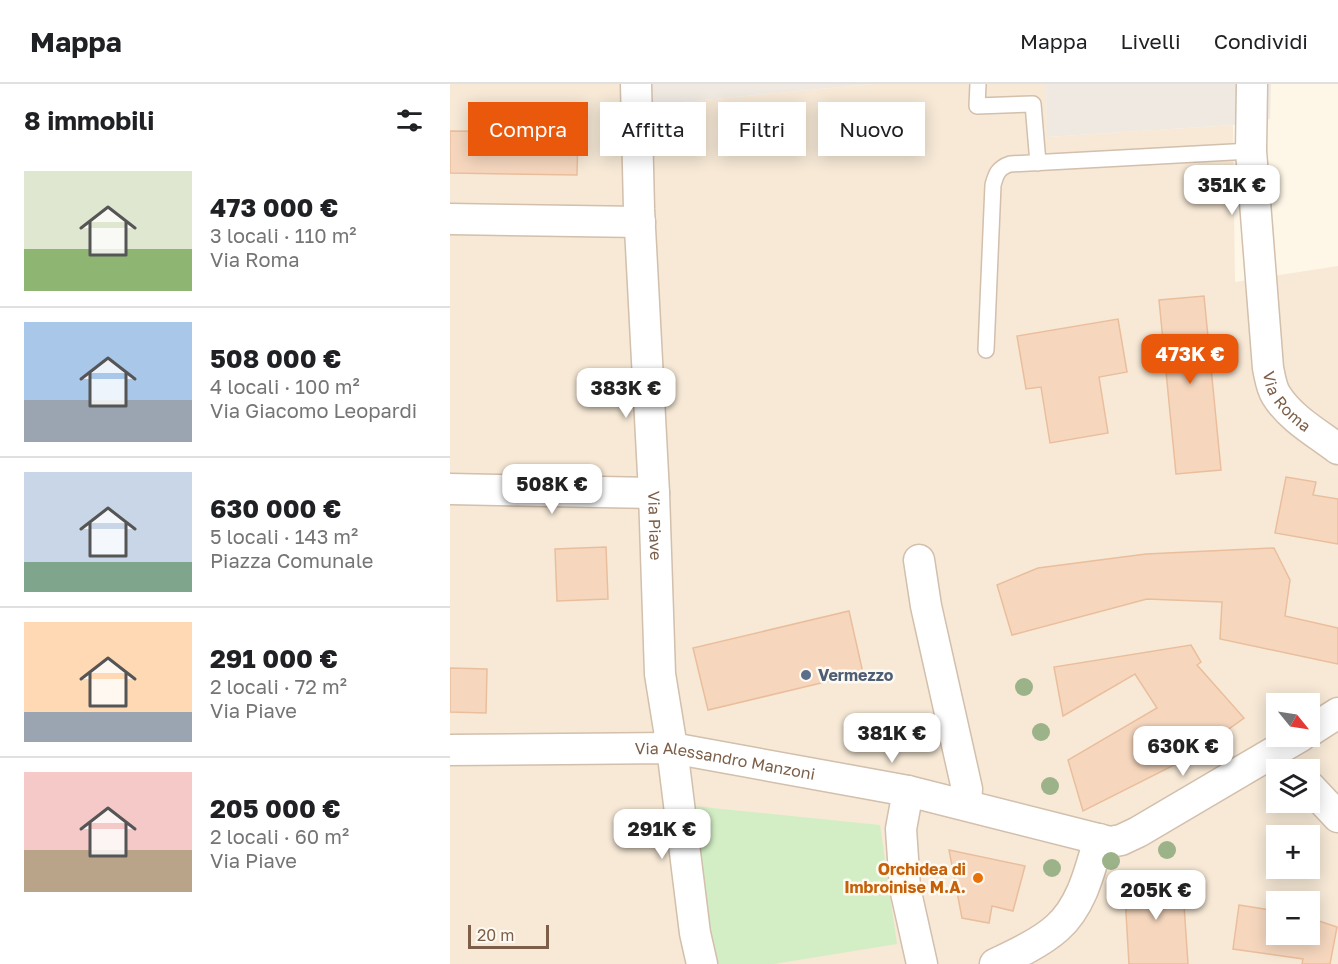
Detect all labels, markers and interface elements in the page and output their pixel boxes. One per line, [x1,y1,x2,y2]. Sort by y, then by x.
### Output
text: Mappa [30,25,122,58]
text: Mappa [1020,28,1088,54]
text: Livelli [1121,28,1181,54]
text: Condividi [1214,28,1308,54]
chip: Compra [468,102,588,156]
chip: Affitta [600,102,706,156]
chip: Filtri [718,102,806,156]
chip: Nuovo [818,102,925,156]
icon: filters [393,104,426,137]
text: 8 immobili [24,105,154,136]
pin: 351K € [1183,165,1281,216]
text: 351K € [1198,172,1266,196]
text: 473 000 € [210,192,338,223]
icon: home [72,195,144,267]
text: 3 locali · 110 m² [210,223,357,247]
text: Via Roma [210,247,299,271]
pin: 473K € [1141,334,1239,385]
text: 473K € [1155,341,1225,365]
text: 508 000 € [210,343,341,374]
icon: home [72,346,144,418]
pin: 383K € [577,368,675,419]
street label: Via Roma [1259,369,1315,436]
text: 4 locali · 100 m² [210,374,360,398]
text: 383K € [591,375,661,399]
text: Via Giacomo Leopardi [210,398,417,422]
pin: 508K € [503,464,601,515]
text: 508K € [516,471,588,495]
street label: Via Piave [644,490,666,561]
text: 630 000 € [210,493,341,524]
icon: home [72,496,144,568]
text: 5 locali · 143 m² [210,524,358,548]
text: Piazza Comunale [210,548,373,572]
text: 291 000 € [210,643,338,674]
icon: home [72,646,144,718]
place label: Vermezzo [818,665,894,685]
marker: Vermezzo [799,668,813,682]
text: 2 locali · 72 m² [210,674,347,698]
north arrow [1266,693,1320,747]
map controls [1266,693,1320,945]
text: Via Piave [210,698,297,722]
pin: 381K € [843,713,941,764]
text: 381K € [858,720,926,744]
pin: 630K € [1134,726,1232,777]
text: 630K € [1147,733,1219,757]
street label: Via Alessandro Manzoni [635,738,817,784]
button: layers [1266,759,1320,813]
text: 205 000 € [210,793,341,824]
icon: home [72,796,144,868]
pin: 291K € [613,809,711,860]
text: 291K € [628,816,696,840]
text: 2 locali · 60 m² [210,824,349,848]
button: + [1266,825,1320,879]
text: Via Piave [210,848,297,872]
place label: Orchidea di Imbroinise M.A. [844,859,966,897]
pin: 205K € [1107,870,1205,921]
marker: Orchidea di Imbroinise M.A. [971,871,985,885]
text: 205K € [1121,877,1192,901]
button: − [1266,891,1320,945]
scale bar [468,922,549,950]
text: 20 m [477,925,514,945]

